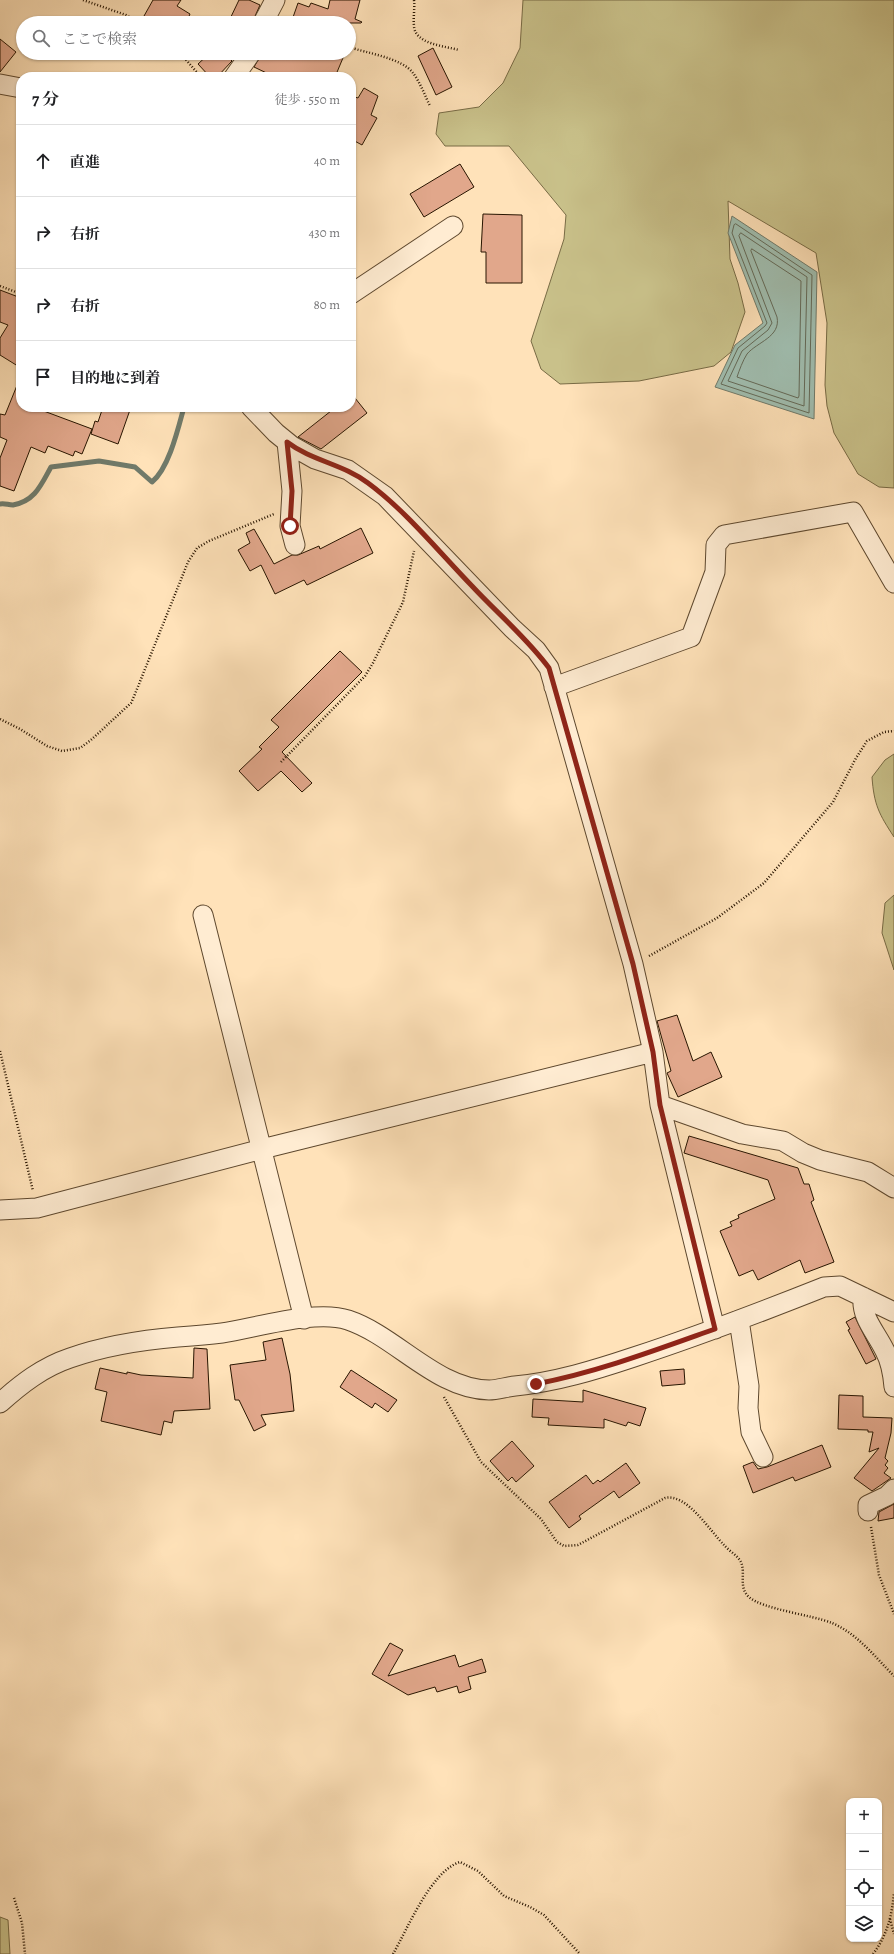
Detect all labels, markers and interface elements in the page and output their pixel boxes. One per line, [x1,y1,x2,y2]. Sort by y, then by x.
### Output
search box [16,16,356,60]
icon: search [30,27,52,49]
text: ここで検索 [62,29,137,49]
text: 7 分 [32,88,59,111]
text: 徒歩 · 550 m [275,91,340,108]
icon: ahead [32,150,54,172]
text: 直進 [70,152,100,172]
text: 40 m [314,152,340,169]
icon: right [32,222,54,244]
text: 右折 [70,224,100,244]
text: 430 m [308,224,340,241]
icon: right [32,294,54,316]
text: 右折 [70,296,100,316]
text: 80 m [313,296,340,313]
icon: arrive [32,366,54,388]
text: 目的地に到着 [70,368,160,388]
route start [281,517,299,535]
route end [527,1375,545,1393]
map controls [846,1798,882,1942]
button: + [846,1798,882,1834]
button: − [846,1834,882,1870]
button: locate [846,1870,882,1906]
button: layers [846,1906,882,1942]

